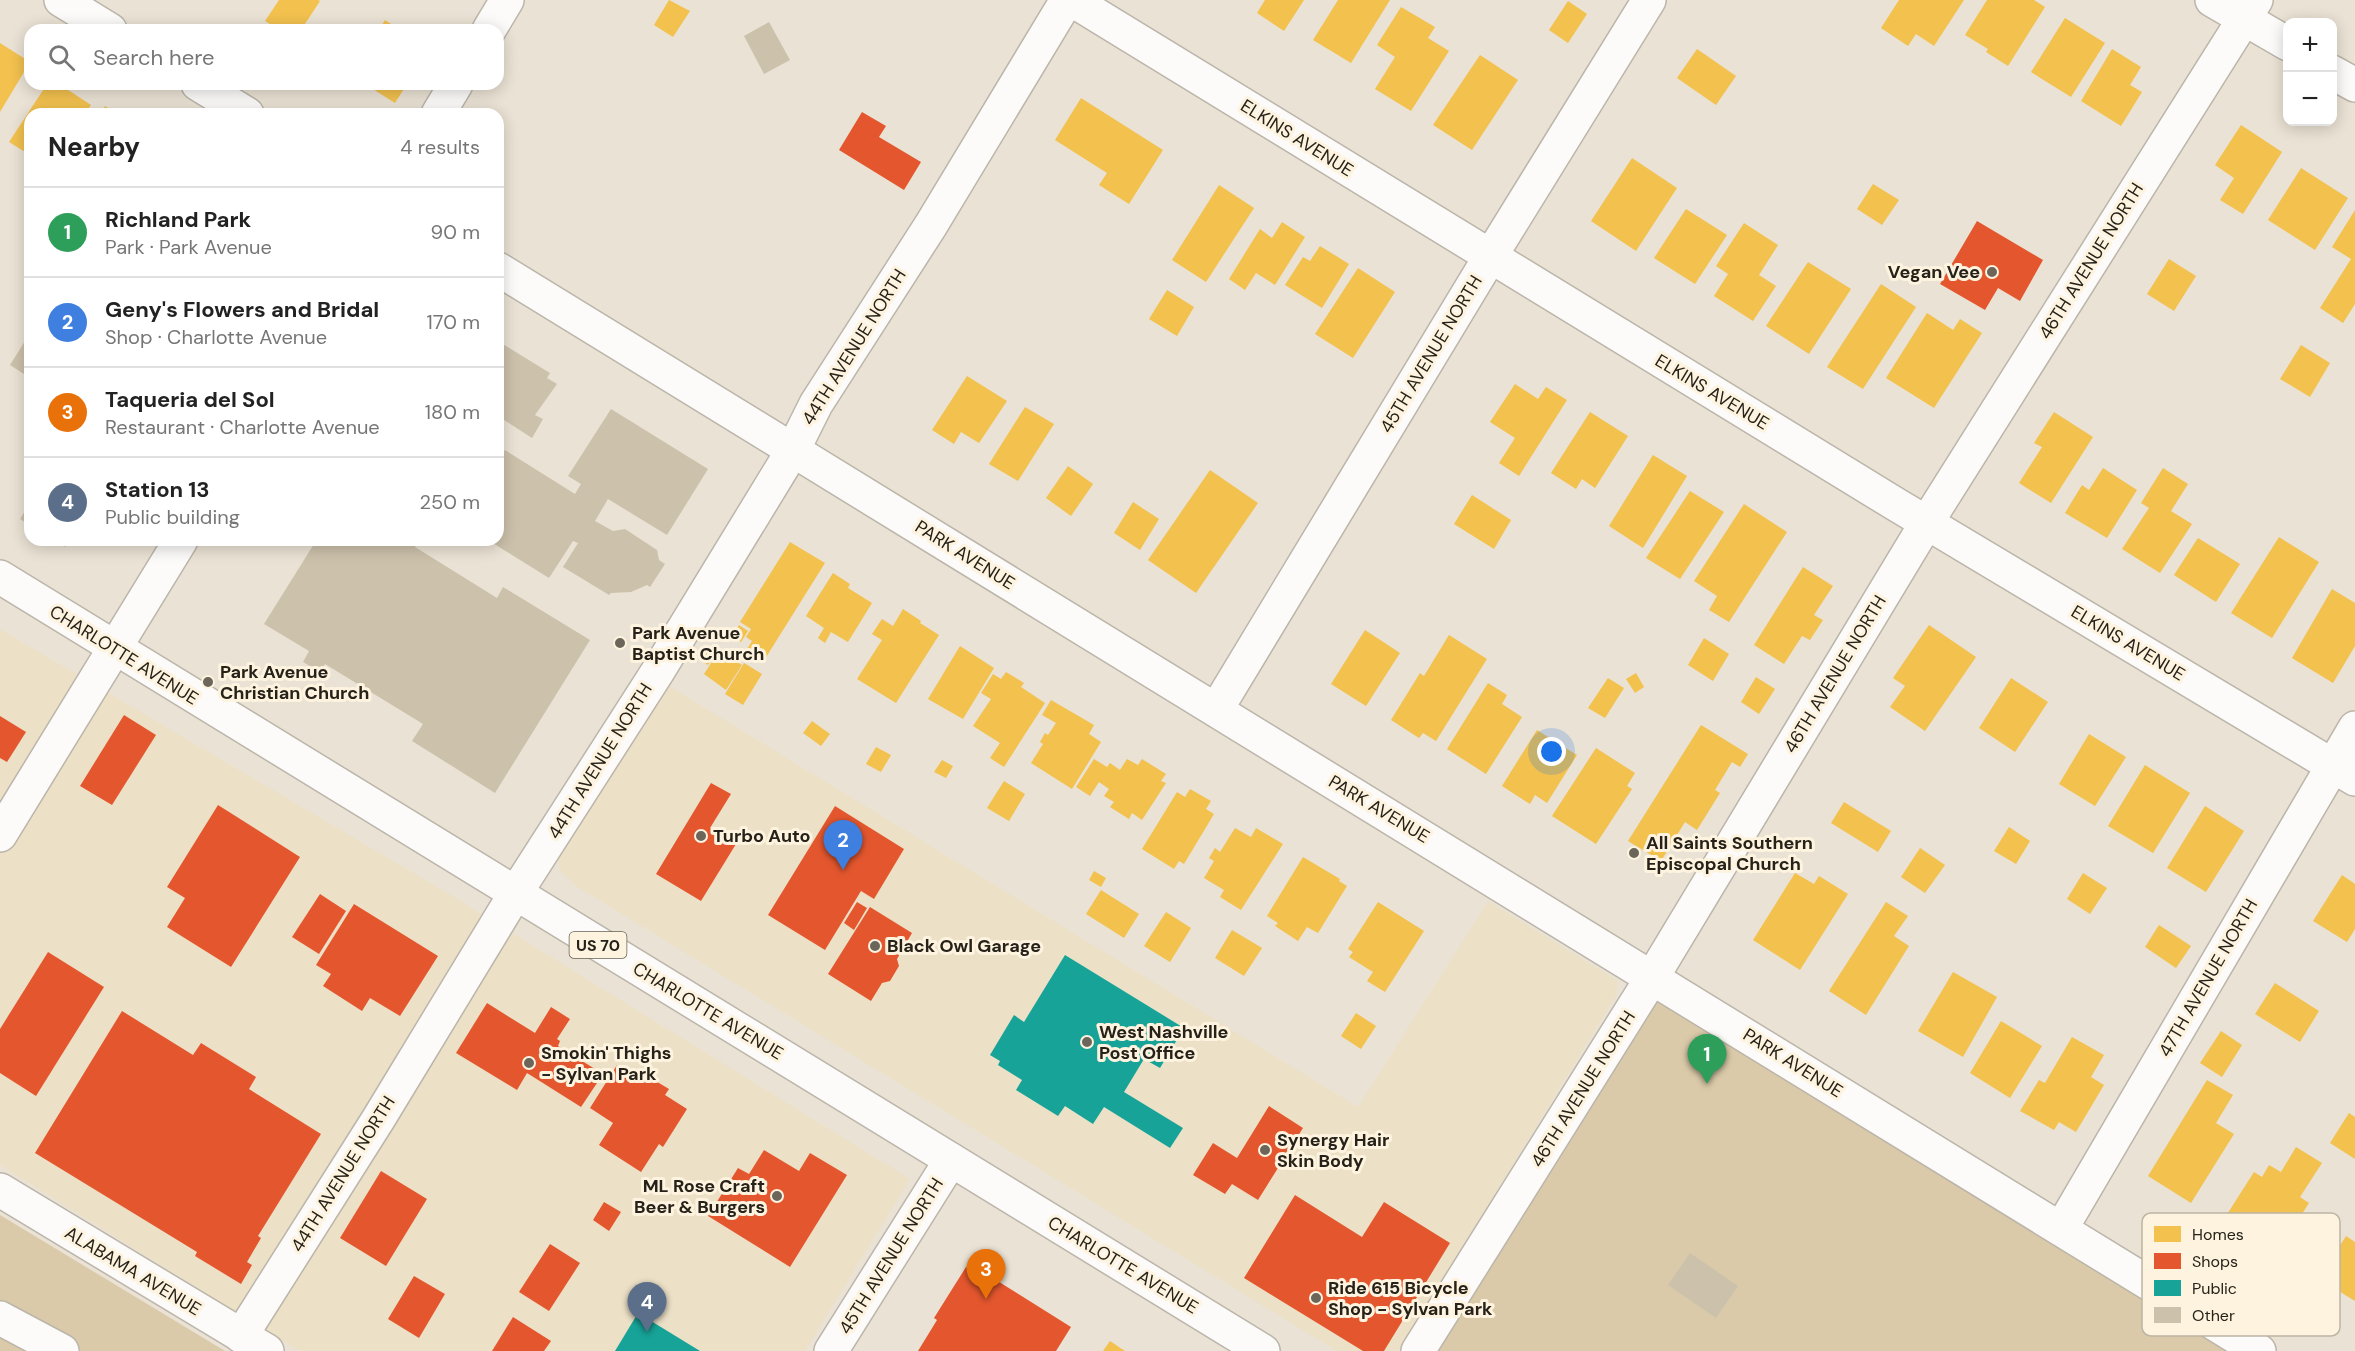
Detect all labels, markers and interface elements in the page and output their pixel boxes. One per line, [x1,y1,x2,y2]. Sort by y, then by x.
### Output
map controls [2283,18,2337,126]
button: + [2283,18,2337,72]
search box [24,24,504,90]
icon: search [45,41,78,74]
text: Search here [93,43,214,72]
button: − [2283,72,2337,126]
street label: ELKINS AVENUE [1236,94,1358,182]
text: Nearby [48,130,140,164]
text: 4 results [400,134,480,160]
street label: 46TH AVENUE NORTH [2033,178,2149,344]
text: Richland Park [105,205,251,234]
text: 1 [64,219,71,245]
text: 90 m [431,219,480,245]
text: Park · Park Avenue [105,234,272,260]
place label: Vegan Vee [1888,260,1980,284]
street label: 44TH AVENUE NORTH [796,265,912,429]
marker: Vegan Vee [1985,265,1999,279]
street label: 45TH AVENUE NORTH [1374,271,1488,437]
text: Geny's Flowers and Bridal [105,295,379,324]
text: 2 [62,309,73,335]
text: 170 m [427,309,480,335]
text: Shop · Charlotte Avenue [105,324,327,350]
street label: ELKINS AVENUE [1651,349,1773,435]
text: Taqueria del Sol [105,385,275,414]
text: 3 [61,399,74,425]
text: 180 m [425,399,480,425]
text: Restaurant · Charlotte Avenue [105,414,380,440]
text: Station 13 [105,475,210,504]
text: 4 [61,489,74,515]
text: 250 m [419,489,480,515]
text: Public building [105,504,240,530]
street label: PARK AVENUE [910,515,1020,595]
street label: 46TH AVENUE NORTH [1778,591,1892,757]
street label: CHARLOTTE AVENUE [45,599,203,711]
street label: ELKINS AVENUE [2067,600,2189,686]
place label: Park Avenue Baptist Church [632,621,764,666]
marker: Park Avenue Baptist Church [613,636,627,650]
place label: Park Avenue Christian Church [220,660,369,705]
marker: Park Avenue Christian Church [201,675,215,689]
street label: 44TH AVENUE NORTH [542,679,658,843]
your location [1537,737,1566,766]
street label: PARK AVENUE [1324,769,1434,849]
pin: 2 [824,820,862,870]
place label: Turbo Auto [713,824,811,848]
marker: Turbo Auto [694,829,708,843]
place label: All Saints Southern Episcopal Church [1646,831,1813,876]
marker: All Saints Southern Episcopal Church [1627,846,1641,860]
street label: 47TH AVENUE NORTH [2153,895,2263,1061]
road number: US 70 [570,932,626,958]
place label: Black Owl Garage [887,934,1041,958]
marker: Black Owl Garage [868,939,882,953]
street label: CHARLOTTE AVENUE [628,957,788,1065]
street label: 46TH AVENUE NORTH [1525,1006,1641,1172]
place label: West Nashville Post Office [1099,1020,1229,1065]
street label: PARK AVENUE [1738,1023,1848,1103]
pin: 1 [1688,1034,1726,1084]
marker: West Nashville Post Office [1080,1035,1094,1049]
place label: Smokin' Thighs - Sylvan Park [541,1041,671,1086]
marker: Smokin' Thighs - Sylvan Park [522,1056,536,1070]
street label: 44TH AVENUE NORTH [285,1092,401,1256]
place label: Synergy Hair Skin Body [1277,1128,1389,1173]
marker: Synergy Hair Skin Body [1258,1143,1272,1157]
street label: 45TH AVENUE NORTH [833,1173,949,1339]
place label: ML Rose Craft Beer & Burgers [634,1174,765,1219]
marker: ML Rose Craft Beer & Burgers [770,1189,784,1203]
street label: CHARLOTTE AVENUE [1043,1211,1203,1319]
legend [2142,1213,2340,1336]
street label: ALABAMA AVENUE [61,1221,205,1321]
text: Homes [2192,1224,2244,1245]
pin: 3 [966,1250,1006,1299]
text: Shops [2192,1251,2238,1272]
place label: Ride 615 Bicycle Shop - Sylvan Park [1328,1276,1493,1321]
text: Public [2192,1278,2237,1299]
pin: 4 [628,1282,666,1332]
marker: Ride 615 Bicycle Shop - Sylvan Park [1309,1291,1323,1305]
text: Other [2192,1305,2235,1326]

